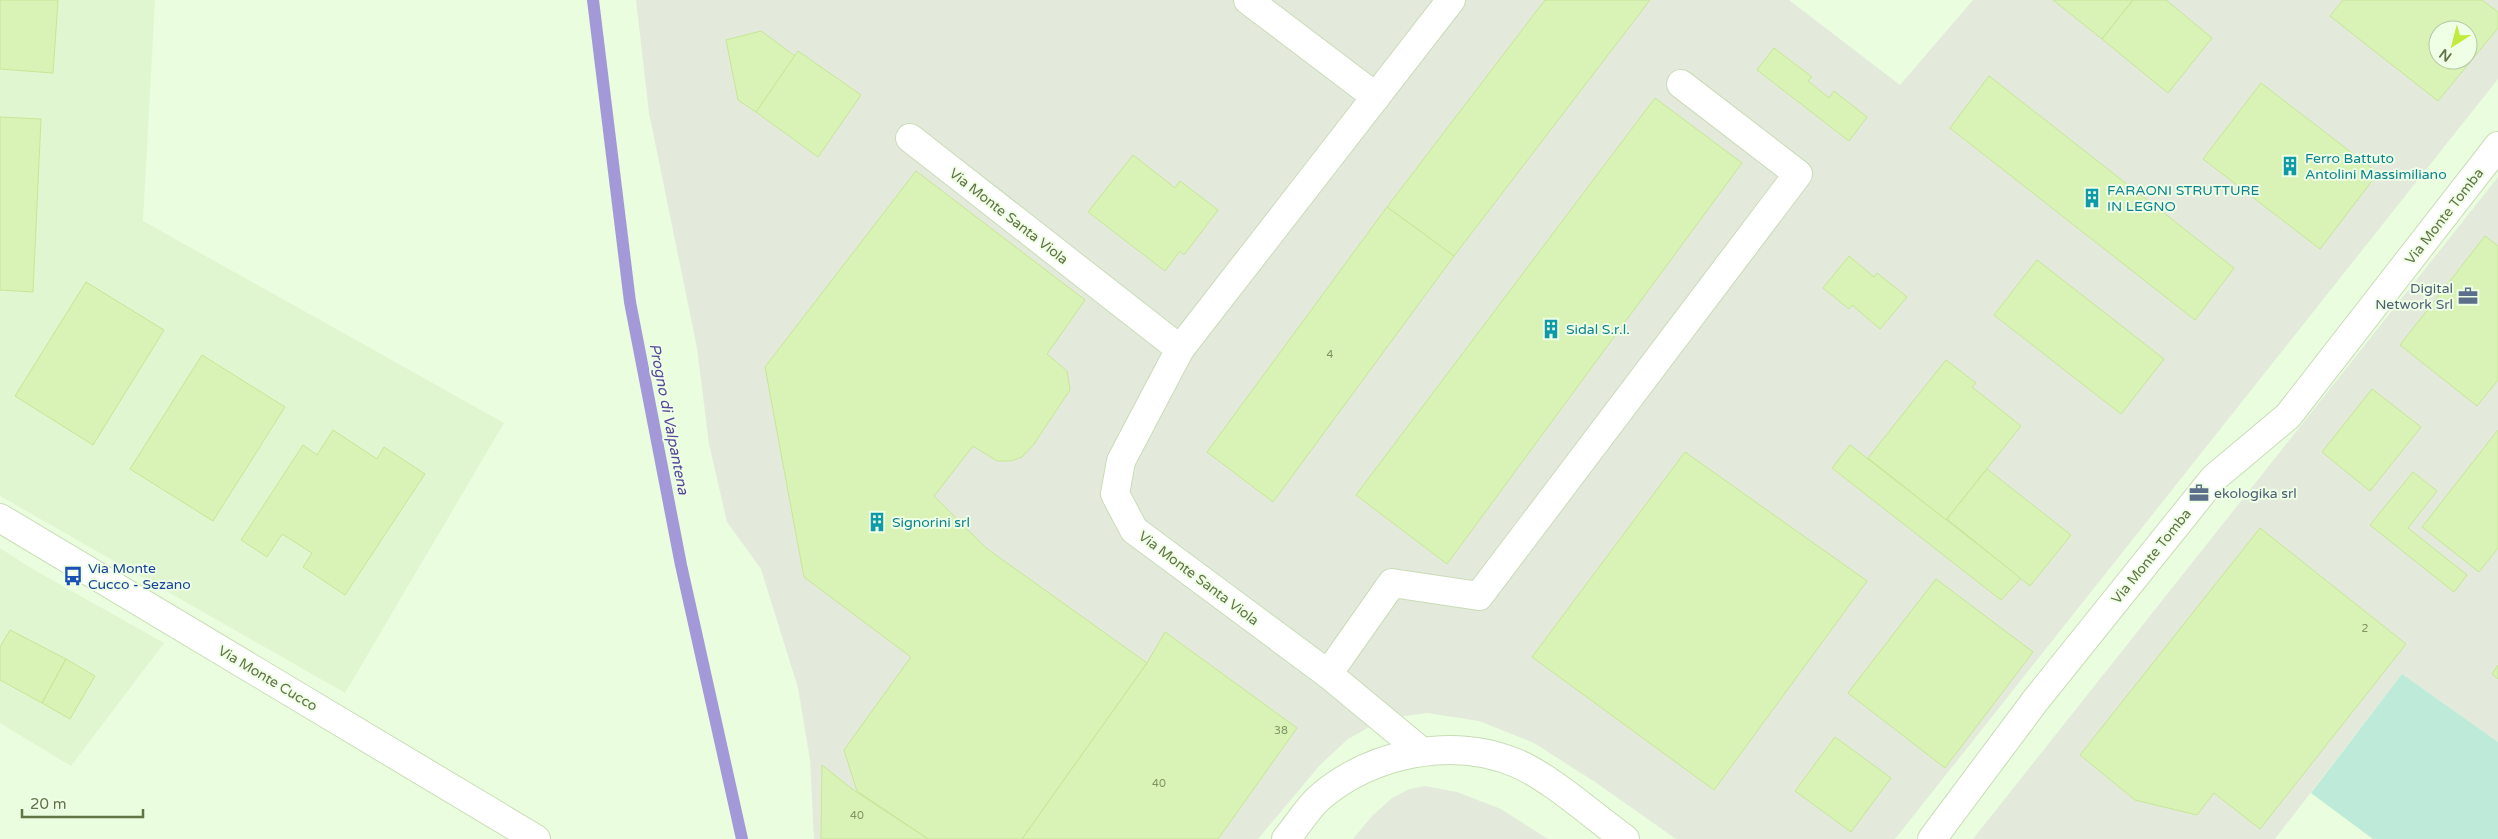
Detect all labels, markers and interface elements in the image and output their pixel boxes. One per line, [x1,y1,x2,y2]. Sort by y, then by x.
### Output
north arrow [2428,20,2478,70]
text: N [2436,45,2455,65]
place label: Ferro Battuto Antolini Massimiliano [2305,150,2447,183]
building icon: Ferro Battuto Antolini Massimiliano [2279,155,2301,177]
street label: Via Monte Santa Viola [946,165,1072,268]
street label: Via Monte Tomba [2402,165,2487,268]
place label: FARAONI STRUTTURE IN LEGNO [2107,182,2260,215]
building icon: FARAONI STRUTTURE IN LEGNO [2081,187,2103,209]
place label: Digital Network Srl [2375,280,2453,313]
office icon: Digital Network Srl [2457,285,2479,307]
building icon: Sidal S.r.l. [1540,318,1562,340]
place label: Sidal S.r.l. [1566,321,1630,338]
water label: Progno di Valpantena [646,342,693,497]
house number: 4 [1327,348,1334,361]
office icon: ekologika srl [2188,482,2210,504]
place label: ekologika srl [2214,485,2297,502]
street label: Via Monte Tomba [2108,505,2195,607]
building icon: Signorini srl [866,511,888,533]
place label: Signorini srl [892,514,970,531]
street label: Via Monte Santa Viola [1135,528,1262,629]
place label: Via Monte Cucco - Sezano [88,560,191,593]
bus stop icon: Via Monte Cucco - Sezano [62,565,84,587]
house number: 2 [2362,622,2369,635]
street label: Via Monte Cucco [215,642,321,715]
house number: 38 [1274,724,1288,737]
house number: 40 [1152,777,1166,790]
scale bar [22,786,144,818]
text: 20 m [30,795,67,813]
house number: 40 [850,809,864,822]

